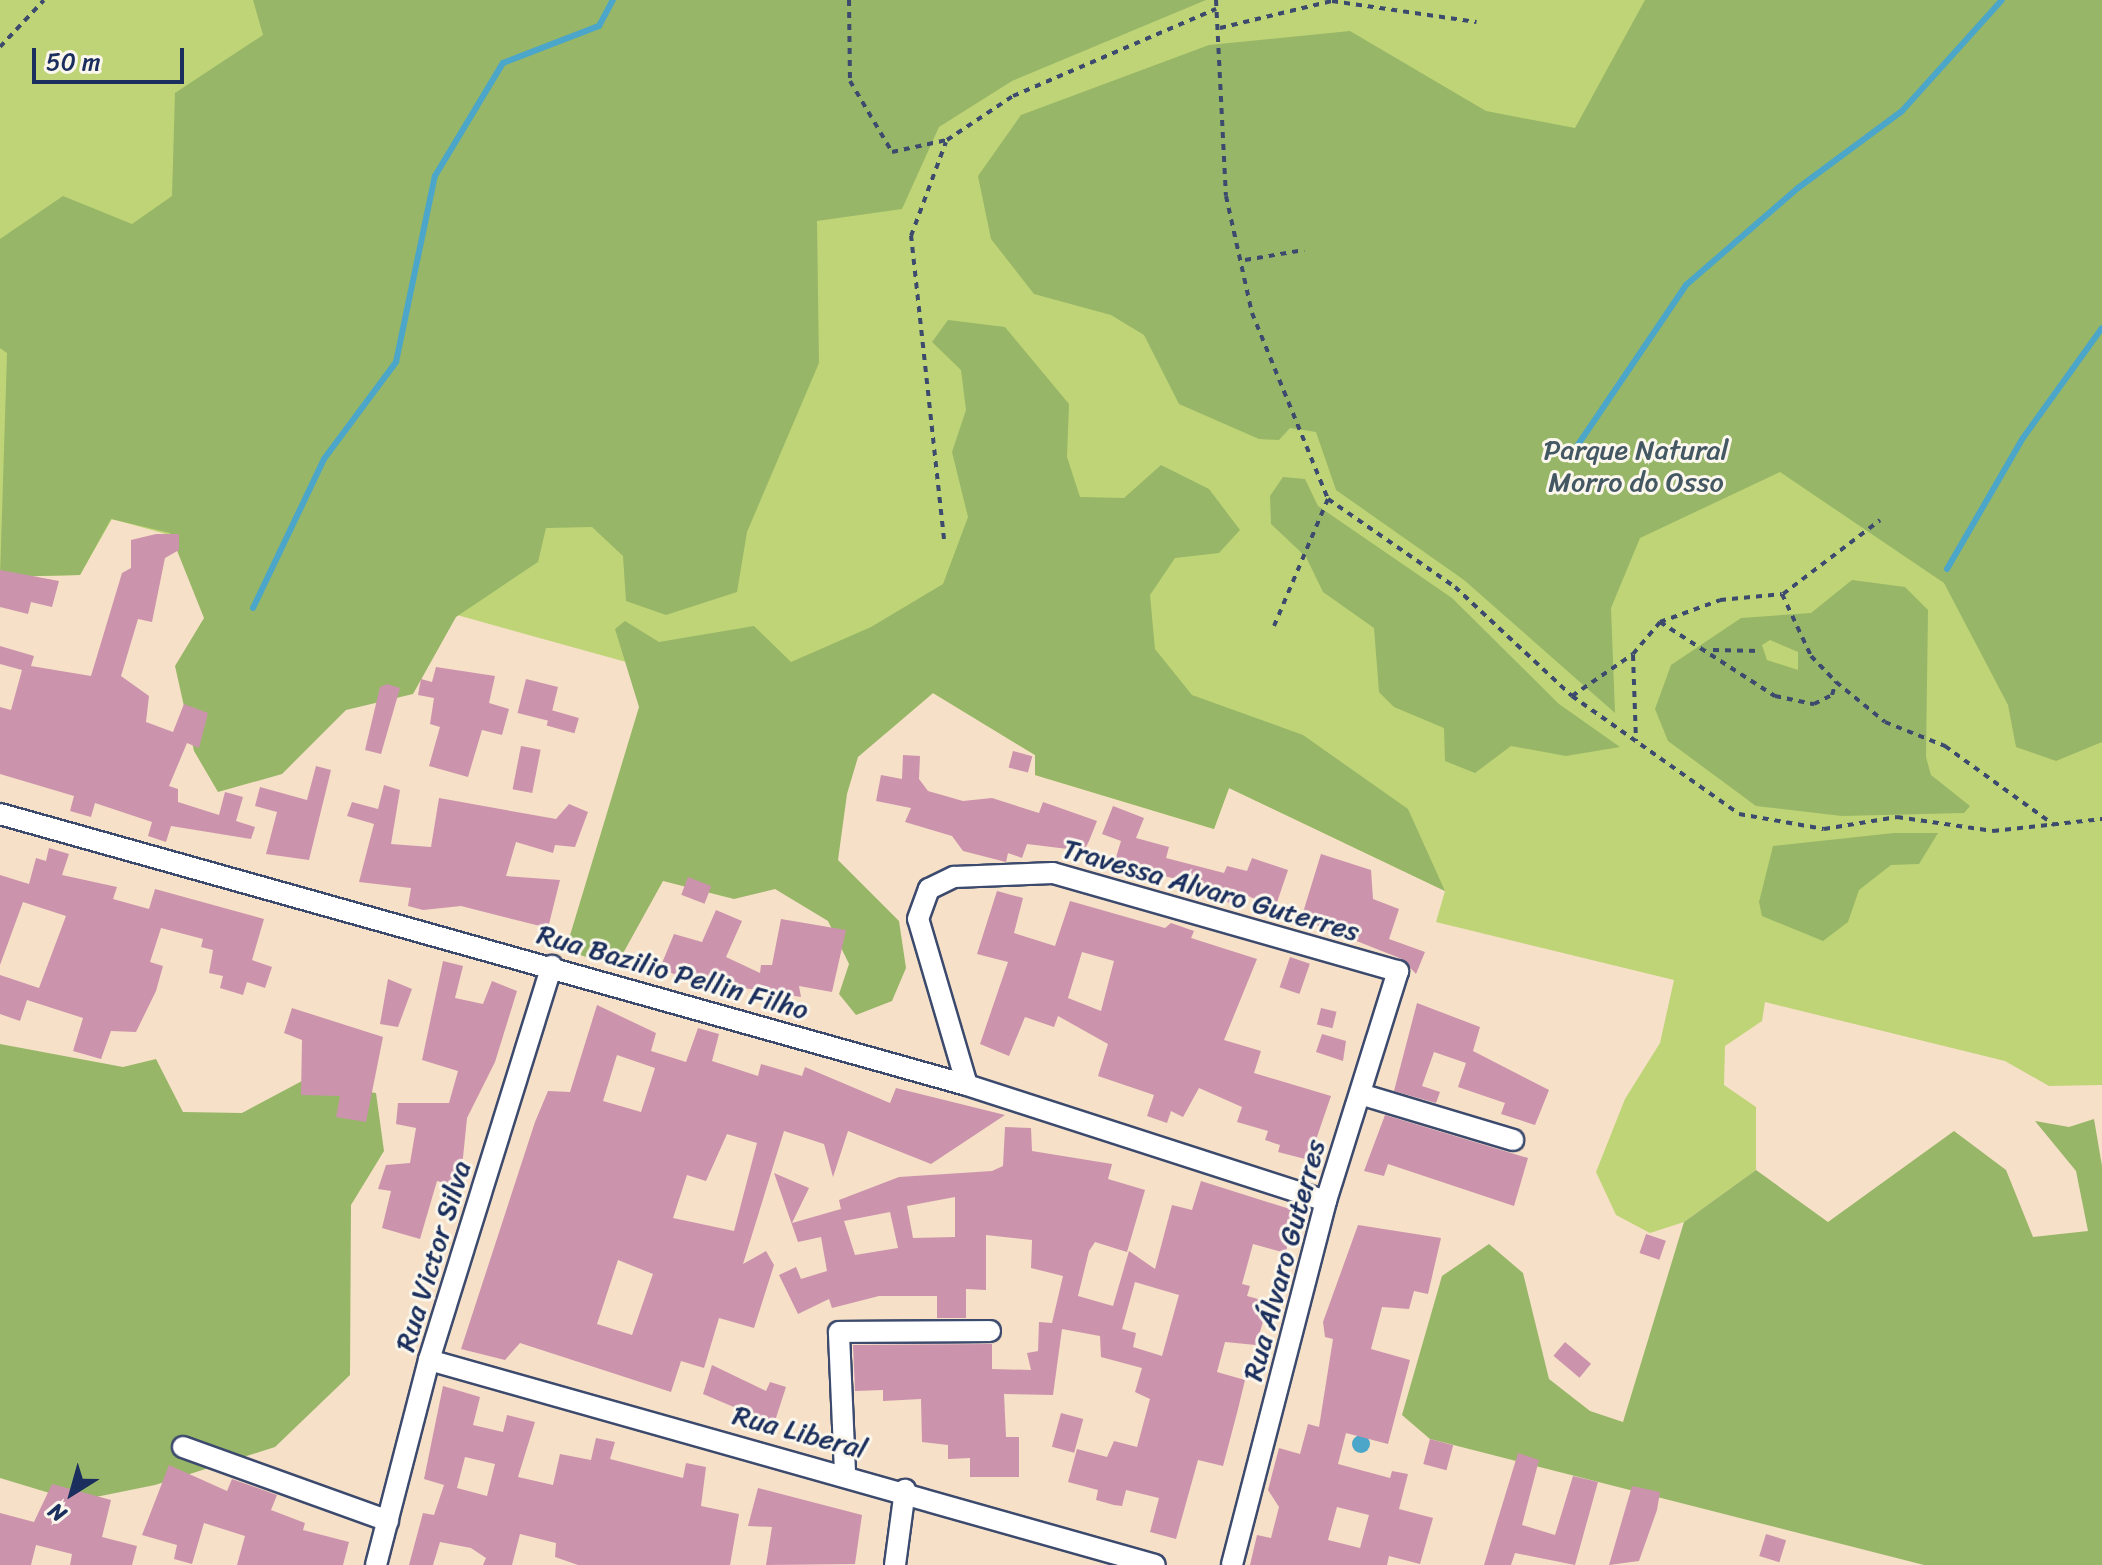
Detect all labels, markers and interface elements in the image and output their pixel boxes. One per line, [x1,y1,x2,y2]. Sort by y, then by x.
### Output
scale bar [36,32,188,82]
text: 50 m [46,41,101,83]
park label: Parque Natural Morro do Osso [1543,433,1729,499]
street label: Travessa Alvaro Guterres [1059,832,1363,948]
street label: Rua Bazilio Pellin Filho [533,917,813,1027]
street label: Rua Álvaro Guterres [1236,1136,1332,1384]
street label: Rua Victor Silva [388,1157,478,1355]
street label: Rua Liberal [729,1398,871,1466]
north arrow [32,1453,112,1533]
text: N [39,1492,75,1533]

